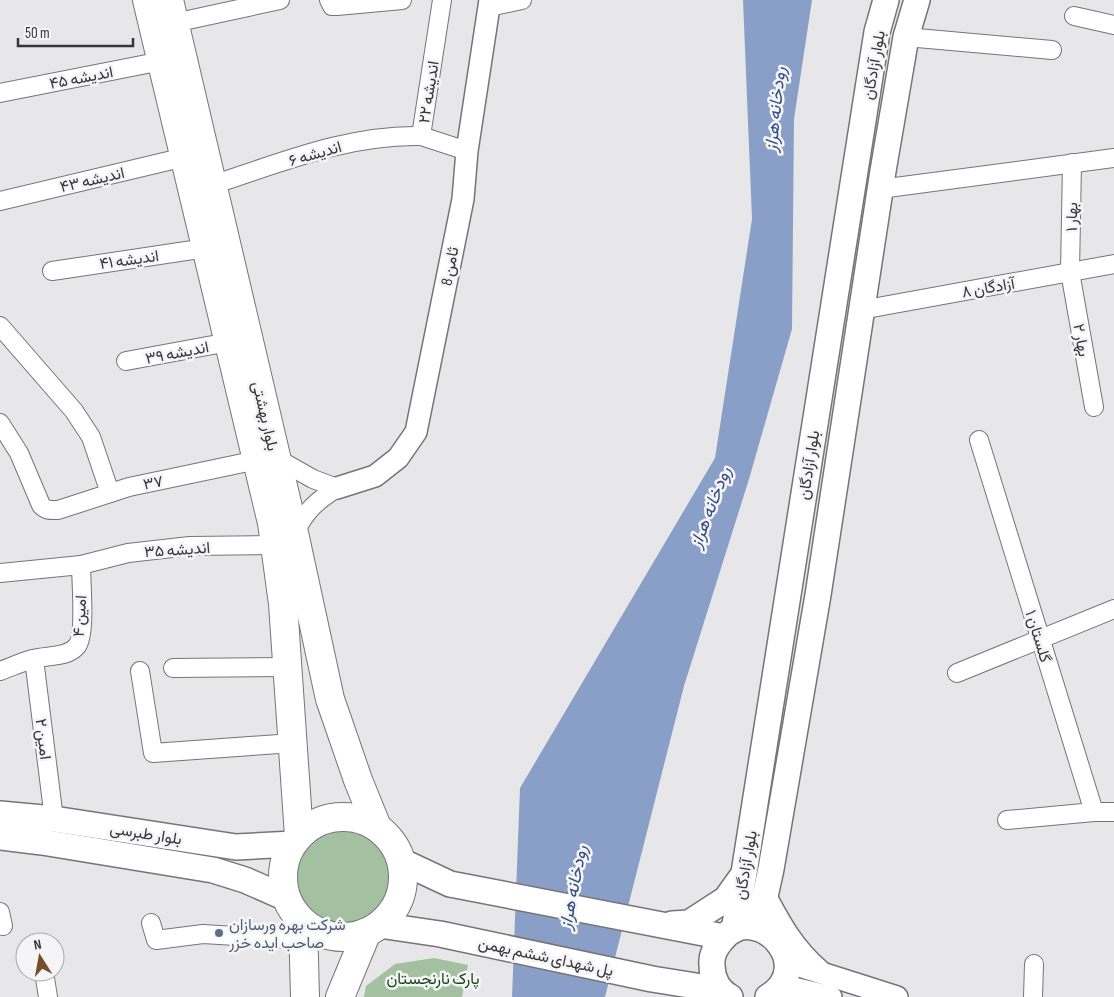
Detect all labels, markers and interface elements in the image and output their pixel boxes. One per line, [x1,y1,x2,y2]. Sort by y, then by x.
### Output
scale bar [18,15,132,47]
text: 50 m [25,24,50,43]
street label: بلوار آزادگان [859,29,890,101]
street label: اندیشه ۲۲ [415,60,444,125]
street label: اندیشه ۴۵ [48,63,115,94]
water label: رودخانه هراز [760,66,790,153]
street label: اندیشه ۶ [287,138,344,171]
street label: اندیشه ۴۳ [58,164,127,197]
street label: بهار ۱ [1063,202,1082,232]
street label: ثامن 8 [437,245,464,287]
street label: اندیشه ۴۱ [98,247,160,274]
street label: آزادگان ۸ [960,274,1017,302]
street label: بهار ۲ [1068,322,1093,358]
street label: اندیشه ۳۹ [144,338,211,369]
street label: بلوار بهشتی [247,380,282,453]
street label: بلوار آزادگان [795,429,824,501]
water label: رودخانه هراز [685,464,736,552]
street label: ۳۷ [142,472,165,495]
street label: اندیشه ۳۵ [143,539,211,562]
street label: امین ۴ [70,595,91,638]
street label: گلستان ۱ [1021,608,1055,665]
street label: امین ۲ [31,718,54,761]
street label: بلوار طبرسی [108,819,183,850]
street label: بلوار آزادگان [731,829,762,901]
water label: رودخانه هراز [555,843,592,932]
place label: شرکت بهره ورسازان صاحب ایده خزر [228,916,346,953]
marker: شرکت بهره ورسازان صاحب ایده خزر [213,927,225,939]
north arrow [15,932,65,982]
street label: پل شهدای ششم بهمن [476,934,615,982]
text: N [32,936,43,954]
park label: پارک نارنجستان [387,970,479,990]

